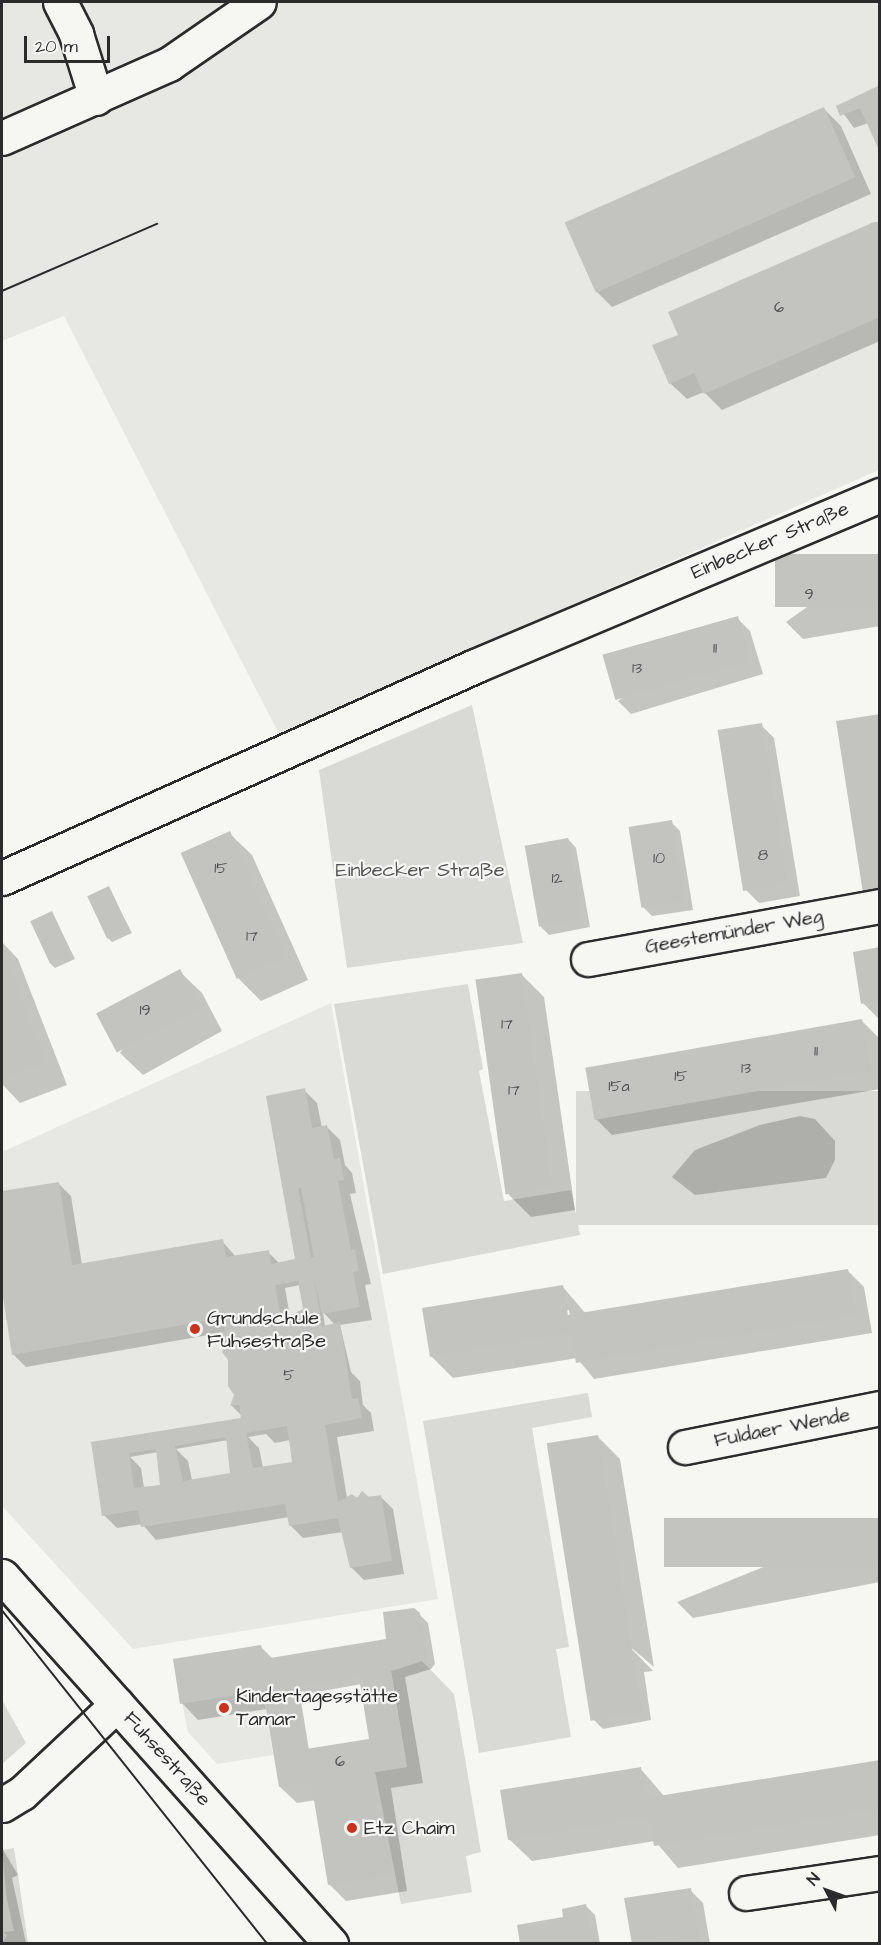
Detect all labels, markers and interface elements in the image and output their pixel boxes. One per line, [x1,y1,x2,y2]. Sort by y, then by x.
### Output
scale bar [27,24,112,62]
text: 20 m [35,34,78,59]
house number: 6 [774,297,784,317]
street label: Einbecker Straße [688,497,852,585]
house number: 9 [804,584,814,604]
house number: 11 [713,638,717,658]
house number: 13 [632,658,642,678]
house number: 8 [758,845,768,865]
house number: 10 [653,848,665,868]
house number: 15 [214,858,228,878]
park label: Einbecker Straße [336,858,504,882]
house number: 12 [551,868,563,888]
street label: Geestemünder Weg [643,905,825,959]
house number: 17 [246,926,258,946]
house number: 19 [139,1000,151,1020]
house number: 17 [501,1014,513,1034]
house number: 11 [814,1041,818,1061]
house number: 13 [741,1058,751,1078]
house number: 15 [674,1066,688,1086]
house number: 15a [608,1076,630,1096]
house number: 17 [508,1080,520,1100]
place label: Grundschule Fuhsestraße [207,1306,326,1353]
marker: Grundschule Fuhsestraße [188,1322,202,1336]
house number: 5 [283,1365,295,1385]
street label: Fuldaer Wende [712,1403,852,1453]
place label: Kindertagesstätte Tamar [236,1684,398,1731]
marker: Kindertagesstätte Tamar [217,1701,231,1715]
street label: Fuhsestraße [118,1707,216,1811]
house number: 6 [335,1751,345,1771]
place label: Etz Chaim [364,1816,455,1840]
marker: Etz Chaim [345,1821,359,1835]
north arrow [797,1861,857,1921]
text: N [802,1868,825,1890]

